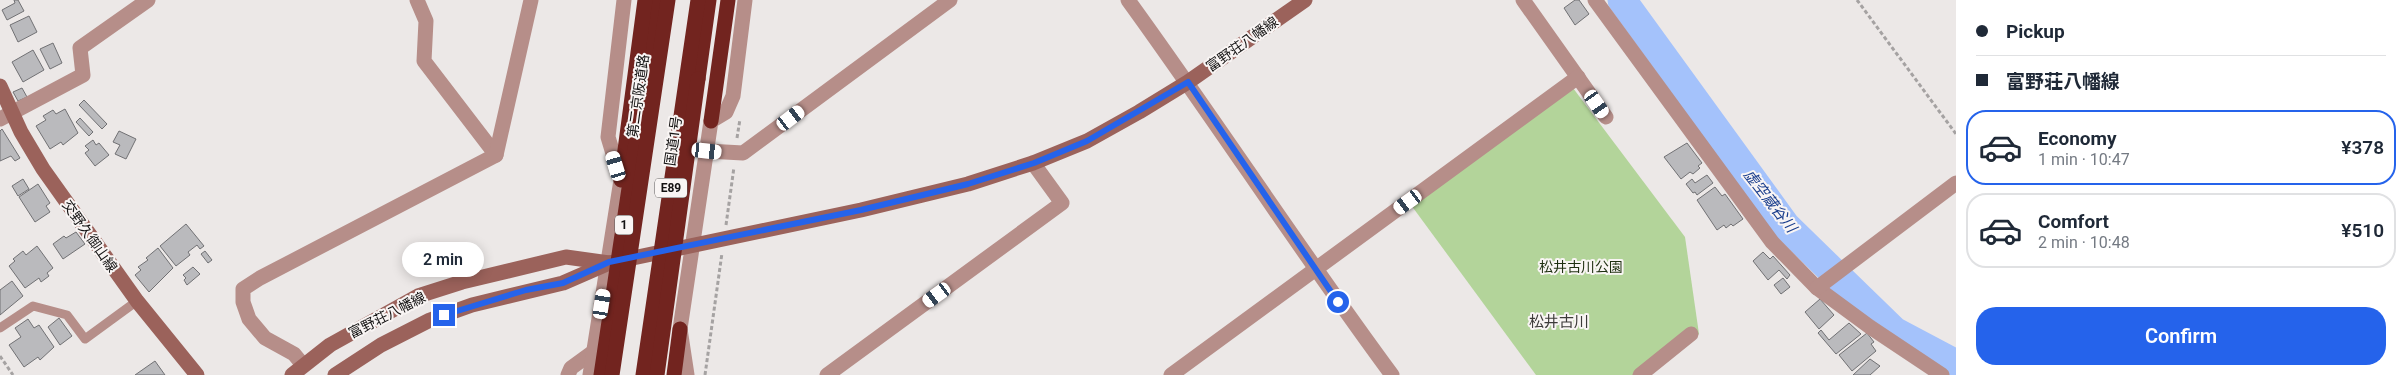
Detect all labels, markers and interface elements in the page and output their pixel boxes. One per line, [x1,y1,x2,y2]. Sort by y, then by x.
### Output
street label: 富野荘八幡線 [1203,13,1281,75]
text: Pickup [2006,20,2065,43]
street label: 第二京阪道路 [624,53,652,139]
text: 富野荘八幡線 [2006,70,2120,93]
car [1582,87,1611,121]
car [774,103,807,133]
street label: 国道1号 [662,115,684,167]
icon: car [1978,125,2023,170]
text: Economy [2038,127,2117,150]
text: ¥378 [2341,136,2384,159]
car [691,142,722,160]
car [604,149,627,183]
text: 1 min · 10:47 [2038,150,2130,169]
water label: 虚空蔵谷川 [1740,166,1801,238]
road number: E89 [655,178,687,198]
car [1391,187,1424,217]
street label: 交野久御山線 [59,197,121,275]
icon: car [1978,208,2023,253]
text: Comfort [2038,210,2109,233]
road number: 1 [615,216,633,234]
text: ¥510 [2341,219,2384,242]
text: 2 min · 10:48 [2038,233,2130,252]
callout: 2 min [403,242,485,278]
text: 2 min [423,250,463,269]
park label: 松井古川公園 [1539,259,1623,275]
car [920,280,953,310]
car [592,288,611,320]
street label: 富野荘八幡線 [346,289,428,341]
route start [1327,291,1349,313]
route end [433,304,455,326]
button: Confirm [1976,307,2386,365]
district label: 松井古川 [1529,313,1589,331]

